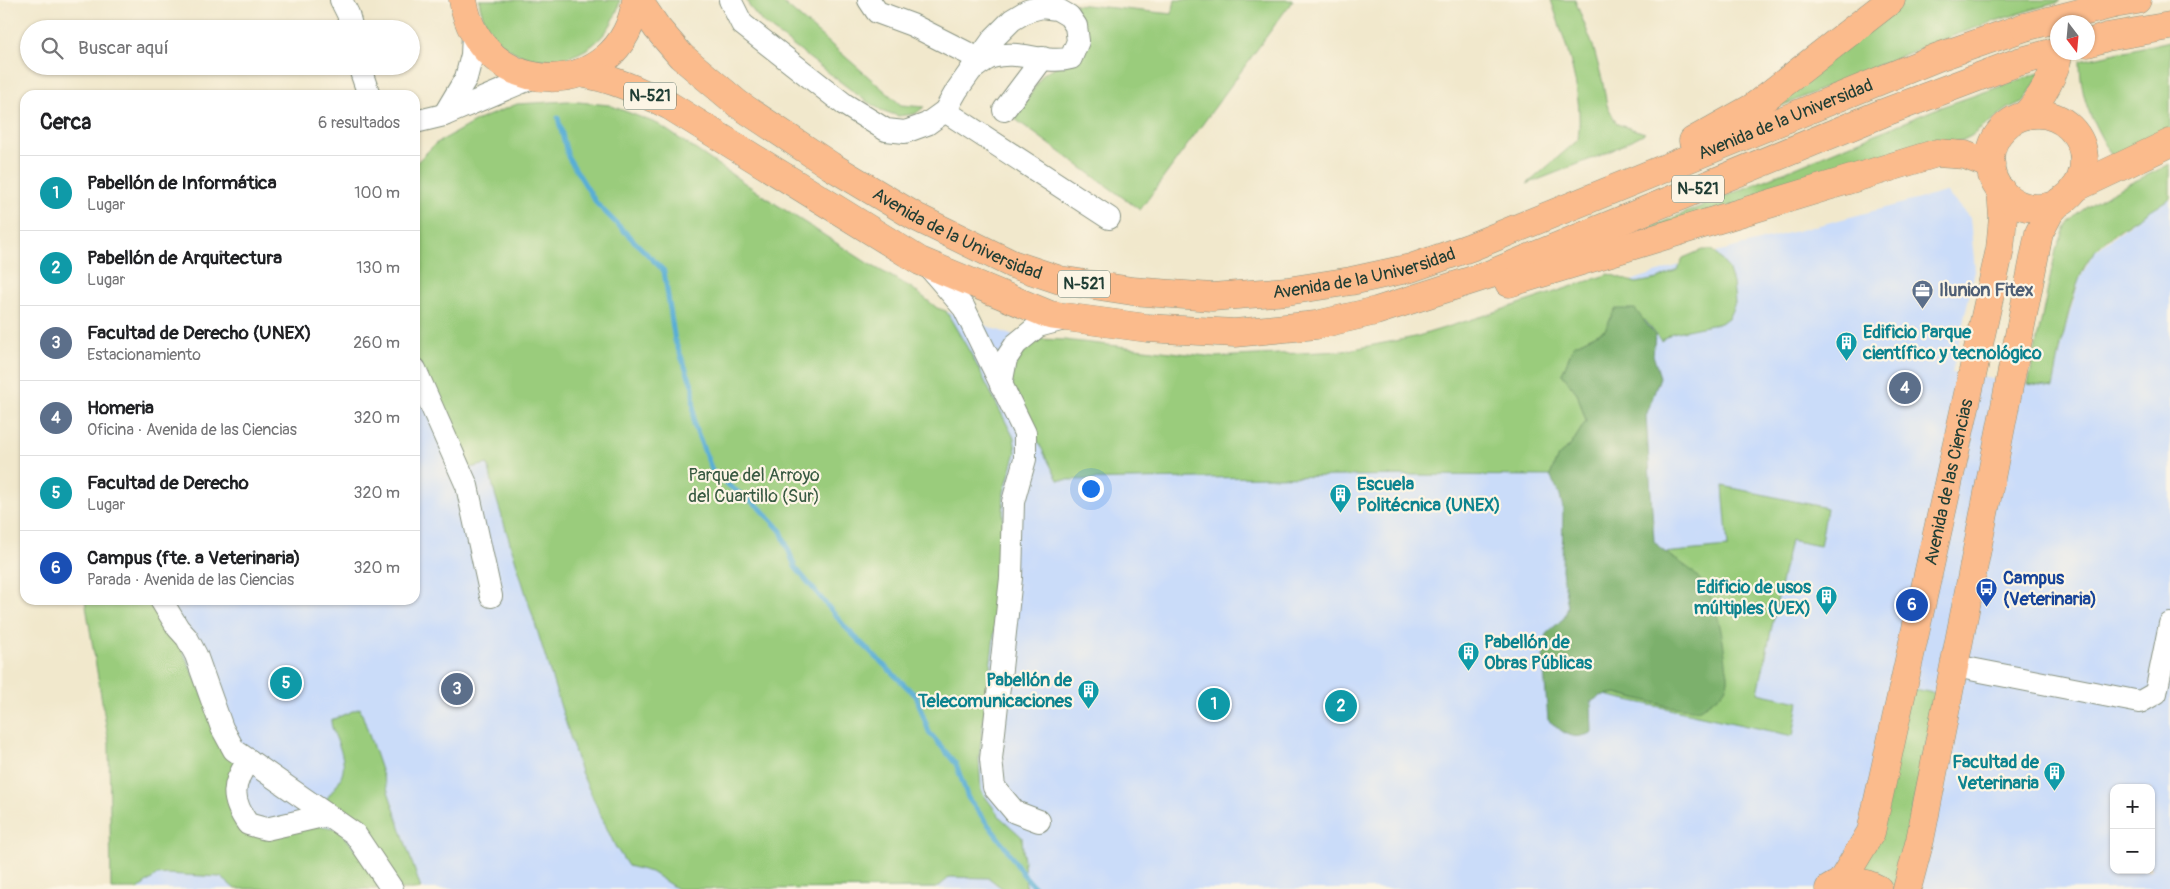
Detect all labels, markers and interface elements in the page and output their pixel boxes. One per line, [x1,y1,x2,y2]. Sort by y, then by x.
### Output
north arrow [2050,15,2095,60]
search box [20,20,420,75]
icon: search [38,34,66,62]
text: Buscar aquí [78,36,169,60]
street label: Avenida de la Universidad [1695,73,1876,165]
road number: N-521 [624,82,676,110]
text: Cerca [40,109,91,136]
text: 6 resultados [318,113,400,133]
text: Pabellón de Informática [87,171,277,195]
road number: N-521 [1672,175,1724,202]
street label: Avenida de la Universidad [869,182,1045,285]
text: 1 [53,183,59,203]
text: 100 m [354,183,400,203]
text: Lugar [87,195,125,215]
street label: Avenida de la Universidad [1272,242,1458,304]
text: Pabellón de Arquitectura [87,246,282,270]
text: 2 [52,258,60,278]
text: 130 m [356,258,400,278]
text: Lugar [87,270,125,290]
road number: N-521 [1058,270,1110,298]
office icon: Ilunion Fitex [1911,278,1935,309]
place label: Ilunion Fitex [1939,279,2034,302]
text: Facultad de Derecho (UNEX) [87,321,312,345]
place label: Edificio Parque científico y tecnológico [1862,321,2042,365]
building icon: Edificio Parque científico y tecnológico [1835,330,1859,361]
text: 3 [52,333,60,353]
text: 260 m [353,333,400,353]
text: Estacionamiento [87,345,201,365]
pin: 4 [1889,369,1921,407]
text: Homeria [87,396,154,420]
street label: Avenida de las Ciencias [1919,397,1978,567]
text: 4 [51,408,61,428]
text: 320 m [354,408,400,428]
text: Oficina · Avenida de las Ciencias [87,420,297,440]
park label: Parque del Arroyo del Cuartillo (Sur) [688,464,820,508]
text: Facultad de Derecho [87,471,249,495]
place label: Escuela Politécnica (UNEX) [1357,473,1501,517]
your location [1078,476,1104,502]
building icon: Escuela Politécnica (UNEX) [1329,482,1353,513]
text: 5 [52,483,60,503]
text: 320 m [354,483,400,503]
text: Lugar [87,495,125,515]
text: Campus (fte. a Veterinaria) [87,546,301,570]
text: 6 [51,558,61,578]
text: 320 m [354,558,400,578]
place label: Campus (Veterinaria) [2003,567,2097,611]
text: Parada · Avenida de las Ciencias [87,570,294,590]
place label: Edificio de usos múltiples (UEX) [1694,576,1812,620]
bus stop icon: Campus (Veterinaria) [1975,576,1999,607]
building icon: Edificio de usos múltiples (UEX) [1815,585,1839,616]
pin: 6 [1896,586,1928,624]
place label: Pabellón de Obras Públicas [1484,631,1593,675]
building icon: Pabellón de Obras Públicas [1456,640,1480,671]
pin: 5 [270,664,302,702]
place label: Pabellón de Telecomunicaciones [917,669,1073,713]
pin: 3 [441,670,473,708]
building icon: Pabellón de Telecomunicaciones [1076,678,1100,709]
pin: 1 [1198,685,1230,723]
pin: 2 [1325,687,1357,725]
place label: Facultad de Veterinaria [1952,751,2040,795]
building icon: Facultad de Veterinaria [2043,760,2067,791]
map controls [2110,784,2155,874]
button: + [2110,784,2155,829]
button: − [2110,829,2155,874]

